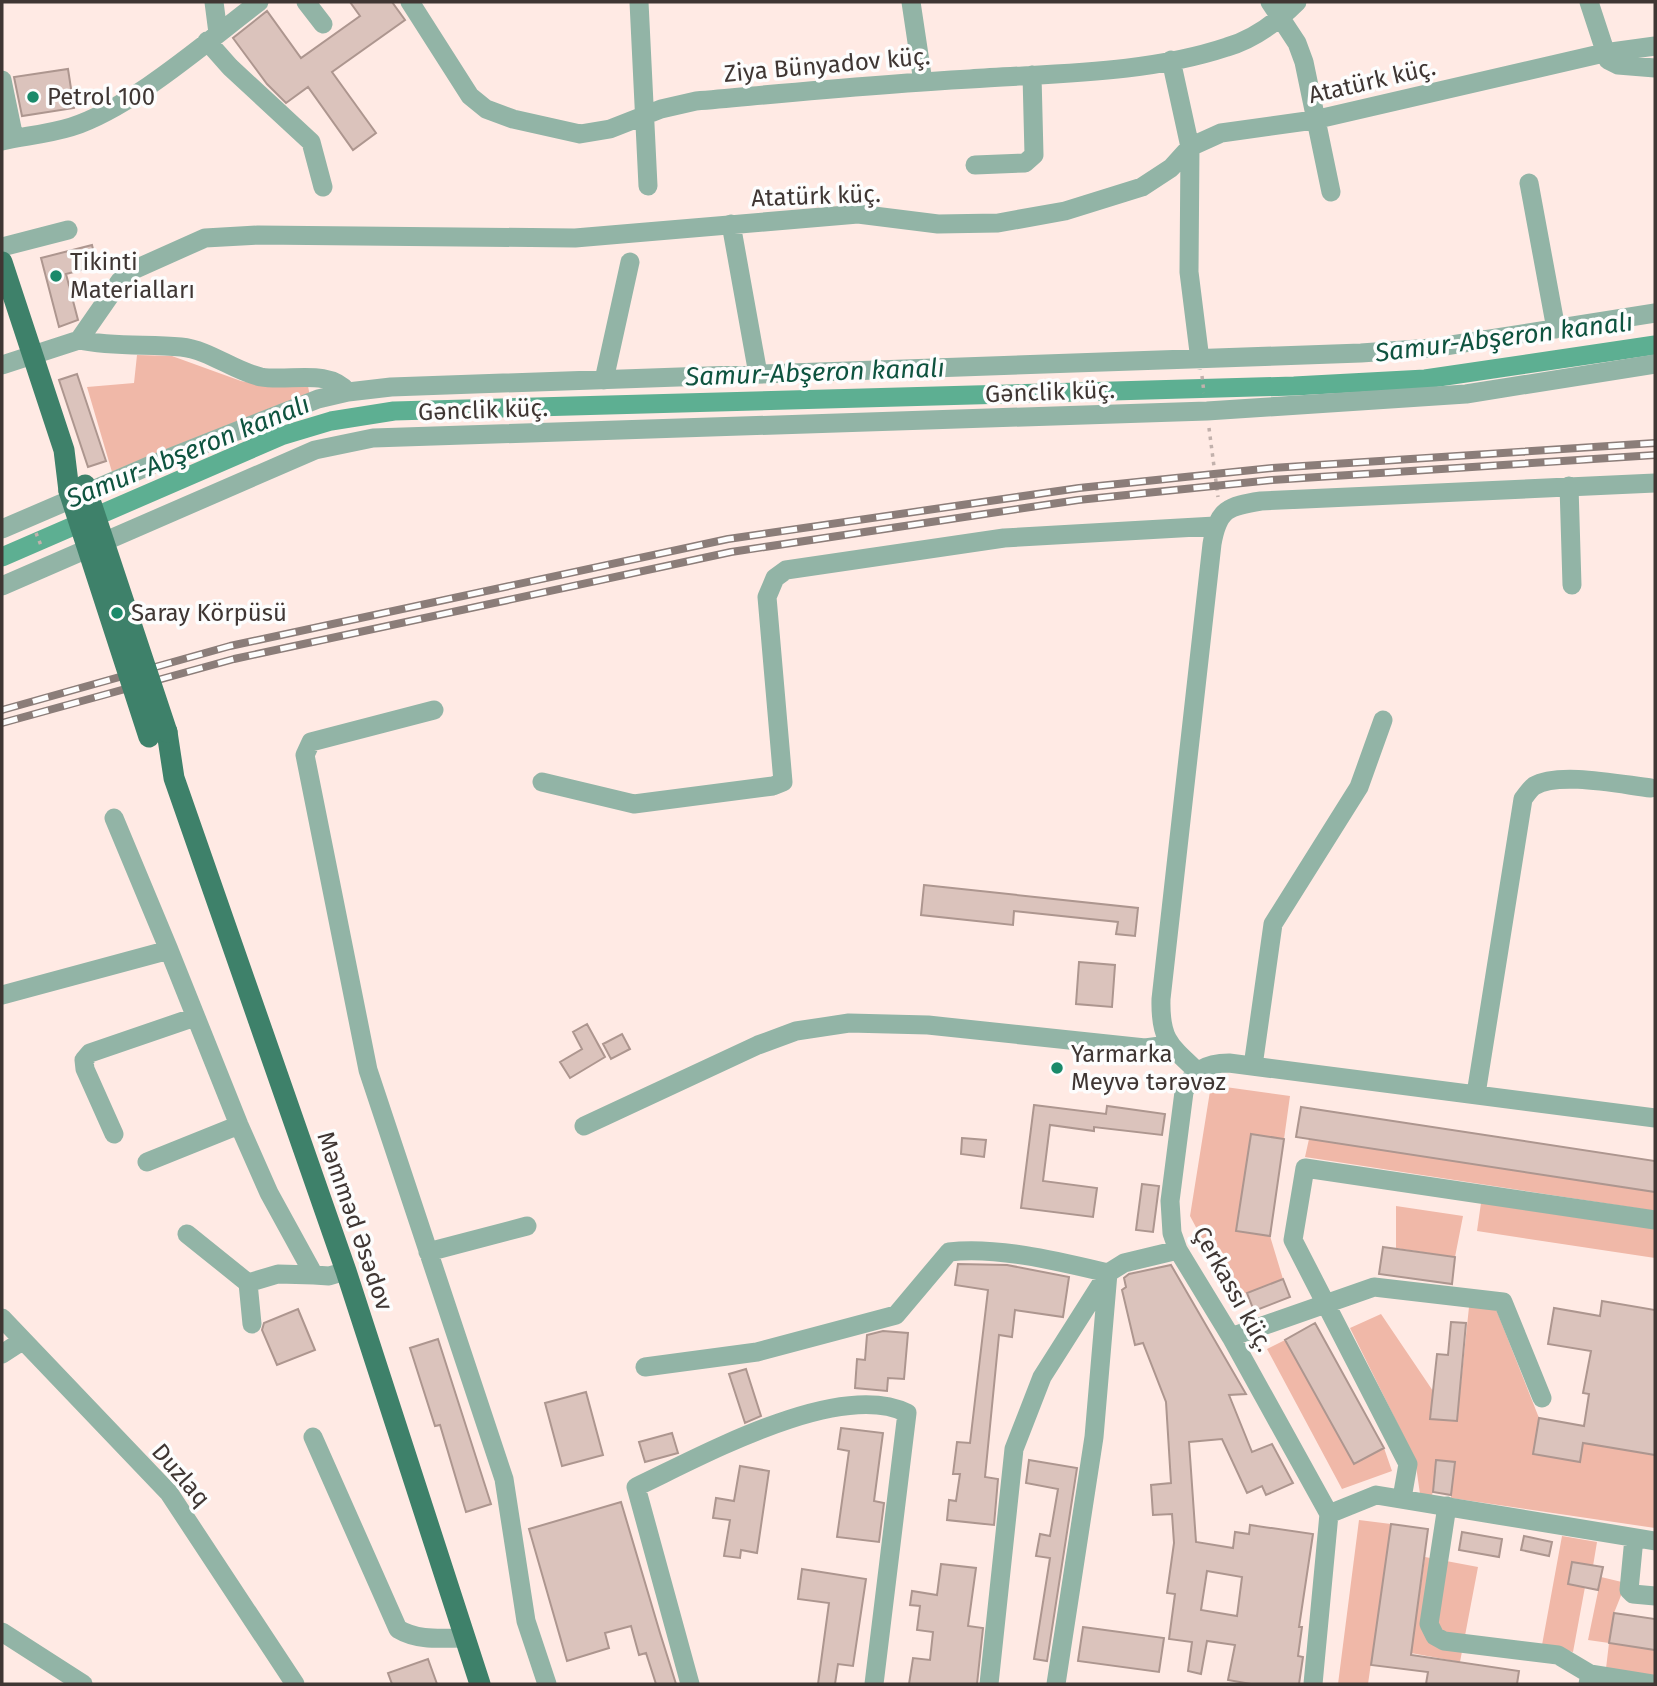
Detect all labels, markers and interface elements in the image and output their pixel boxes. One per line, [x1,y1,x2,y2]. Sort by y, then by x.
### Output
street label: Ziya Bünyadov küç. [723,42,931,88]
street label: Atatürk küç. [1306,53,1438,109]
place label: Petrol 100 [47,83,155,111]
marker: Petrol 100 [25,89,41,105]
street label: Atatürk küç. [751,180,881,212]
place label: Tikinti Materialları [70,248,195,304]
marker: Tikinti Materialları [48,268,64,284]
water label: Samur-Abşeron kanalı [1372,306,1635,369]
water label: Samur-Abşeron kanalı [684,352,945,393]
street label: Gənclik küç. [985,376,1115,408]
water label: Samur-Abşeron kanalı [61,388,314,515]
street label: Gənclik küç. [418,394,548,426]
place label: Saray Körpüsü [131,599,287,627]
marker: Saray Körpüsü [109,605,125,621]
place label: Yarmarka Meyvә tәrәvәz [1071,1040,1226,1096]
marker: Yarmarka Meyvә tәrәvәz [1049,1060,1065,1076]
street label: Məmməd Əsədov [311,1128,399,1314]
street label: Çerkassı küç. [1187,1221,1279,1357]
street label: Duzlaq [146,1438,216,1512]

